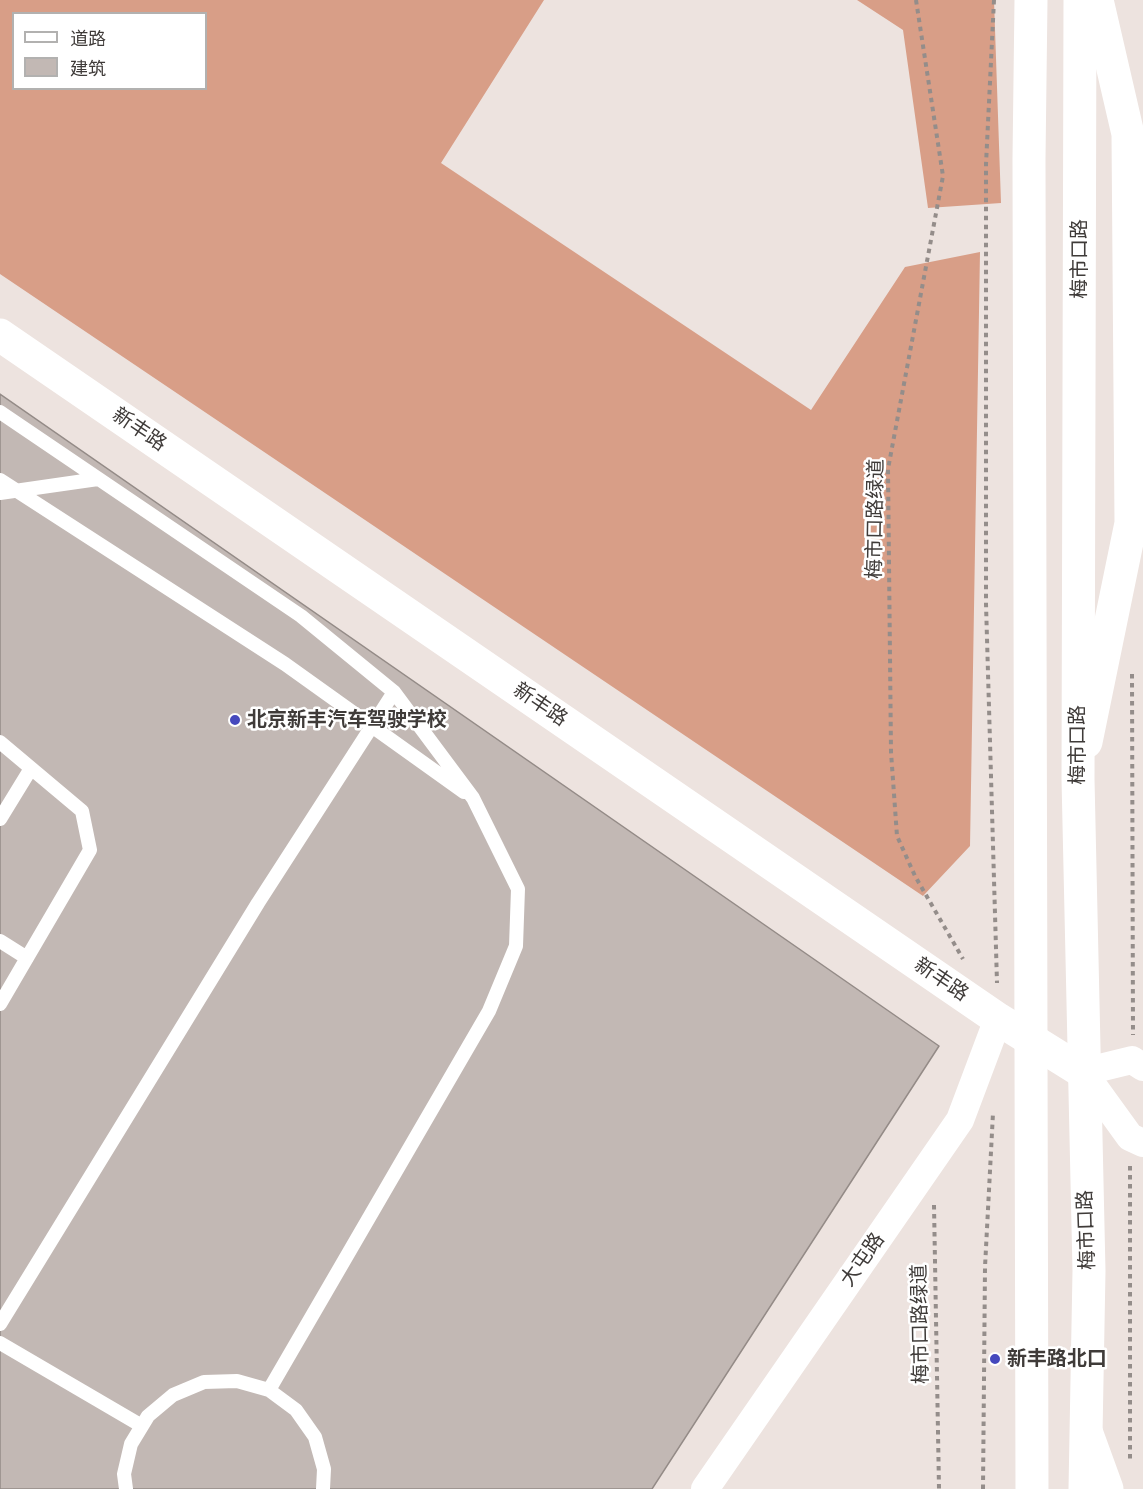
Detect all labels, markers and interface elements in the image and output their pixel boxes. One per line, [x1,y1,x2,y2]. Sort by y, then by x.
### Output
legend [12,12,207,90]
text: 道路 [70,29,106,49]
text: 建筑 [70,59,106,79]
street label: 梅市口路 [1068,219,1092,299]
street label: 新丰路 [107,403,171,457]
street label: 梅市口路绿道 [863,459,889,579]
street label: 新丰路 [508,678,572,732]
street label: 梅市口路 [1066,705,1090,785]
place label: 北京新丰汽车驾驶学校 [247,708,447,732]
marker: 北京新丰汽车驾驶学校 [228,713,242,727]
street label: 新丰路 [909,953,973,1007]
street label: 梅市口路 [1074,1190,1100,1270]
street label: 大屯路 [836,1229,890,1291]
street label: 梅市口路绿道 [908,1264,934,1384]
place label: 新丰路北口 [1007,1347,1107,1371]
marker: 新丰路北口 [988,1352,1002,1366]

